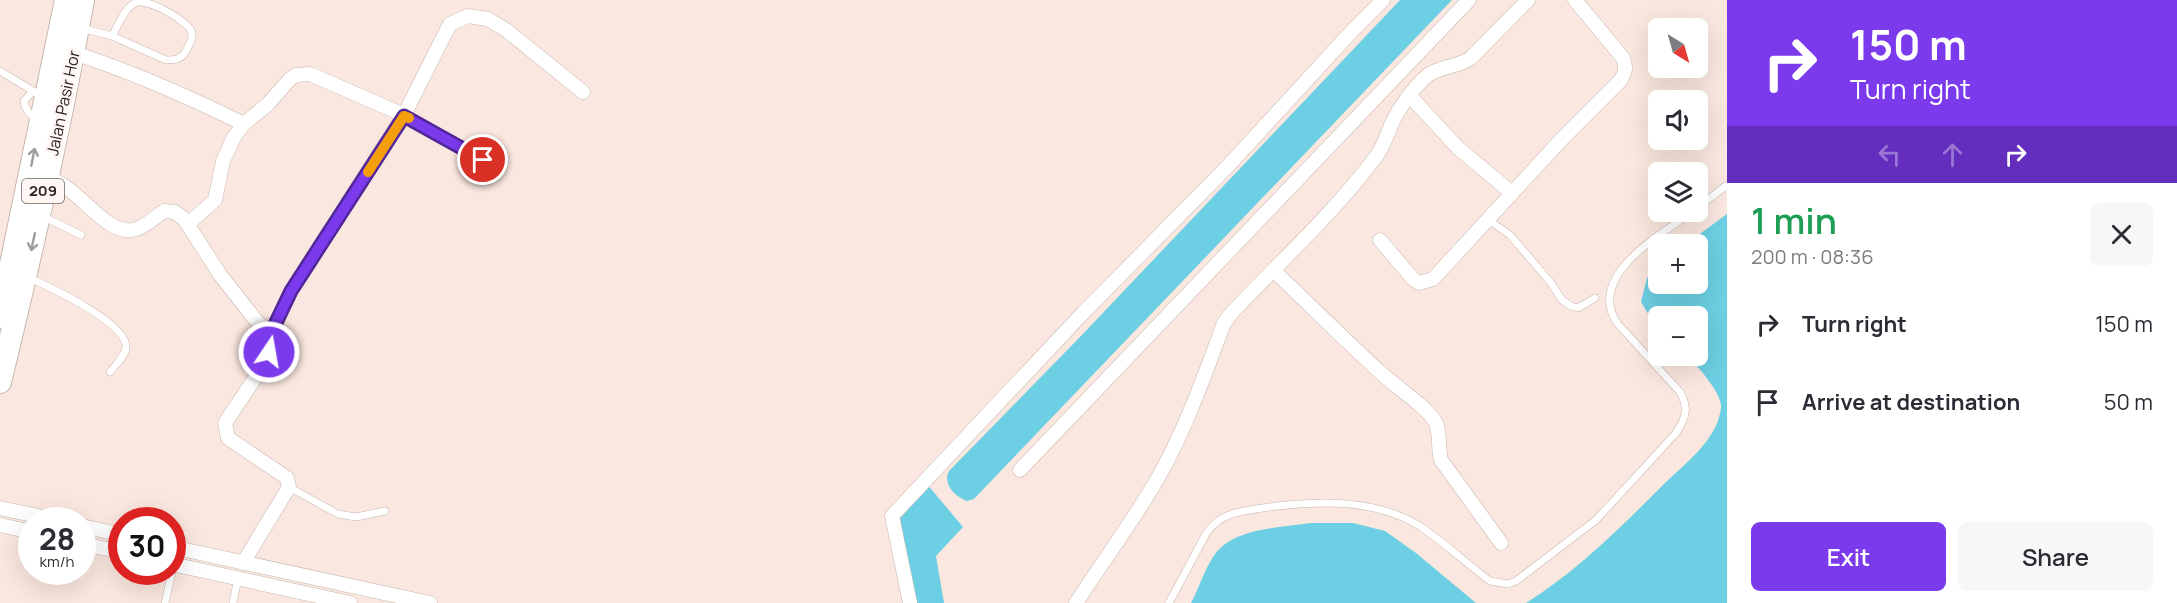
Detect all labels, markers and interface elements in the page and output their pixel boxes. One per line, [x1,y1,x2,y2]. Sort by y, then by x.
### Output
text: 150 m [1850,15,1967,73]
north arrow [1648,18,1708,78]
map controls [1648,18,1708,366]
icon: right [1751,24,1829,102]
street label: Jalan Pasir Hor [41,48,85,158]
text: Turn right [1850,70,1971,107]
button: sound [1648,90,1708,150]
pin [457,134,508,185]
icon: left [1873,138,1906,171]
icon: ahead [1936,138,1969,171]
icon: right [1999,138,2032,171]
icon: arrive [466,143,499,176]
one-way arrow [28,148,39,168]
button: layers [1648,162,1708,222]
road number: 209 [22,179,64,203]
text: 1 min [1751,196,1837,245]
button: close [2090,203,2153,266]
one-way arrow [27,232,38,252]
button: + [1648,234,1708,294]
text: 200 m · 08:36 [1751,243,1874,270]
button: − [1648,306,1708,366]
icon: right [1751,308,1784,341]
text: Turn right [1802,309,1907,339]
text: 150 m [2095,309,2153,339]
position arrow [237,320,301,384]
icon: arrive [1751,386,1784,419]
text: Arrive at destination [1802,387,2020,417]
text: 50 m [2104,387,2153,417]
speed limit sign: 30 [108,507,186,585]
text: 28 [39,518,75,559]
button: Exit [1751,522,1946,591]
button: Share [1958,522,2153,591]
text: km/h [40,551,74,572]

